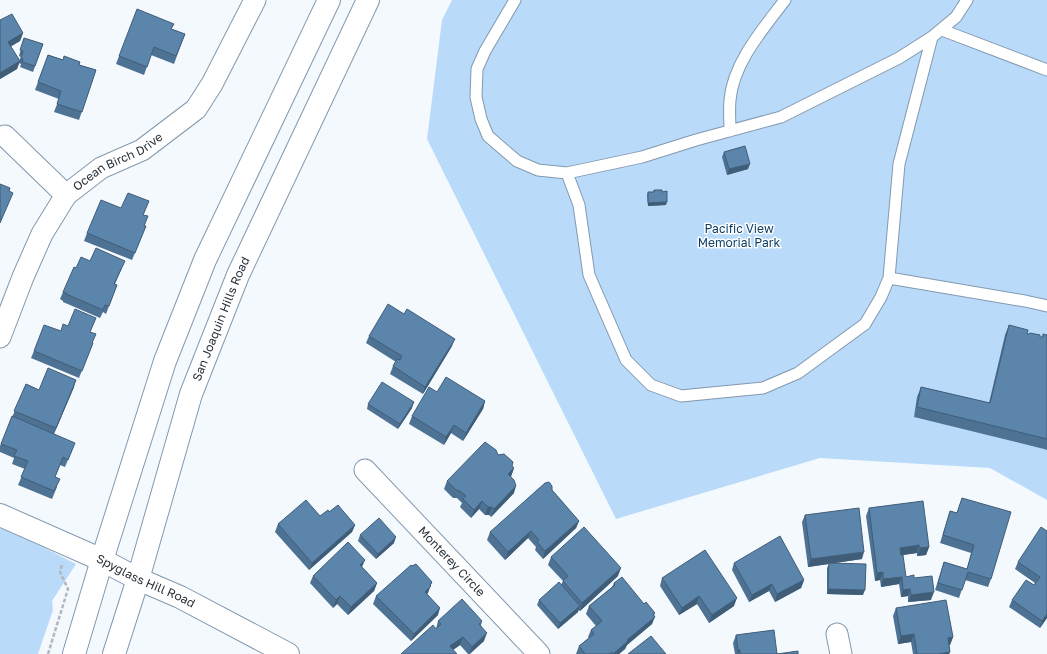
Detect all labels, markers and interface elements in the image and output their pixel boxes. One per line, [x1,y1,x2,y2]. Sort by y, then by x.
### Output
street label: Ocean Birch Drive [70,129,165,194]
park label: Pacific View Memorial Park [698,221,781,250]
street label: San Joaquin Hills Road [189,254,253,383]
street label: Monterey Circle [415,523,489,599]
street label: Spyglass Hill Road [94,551,198,611]

